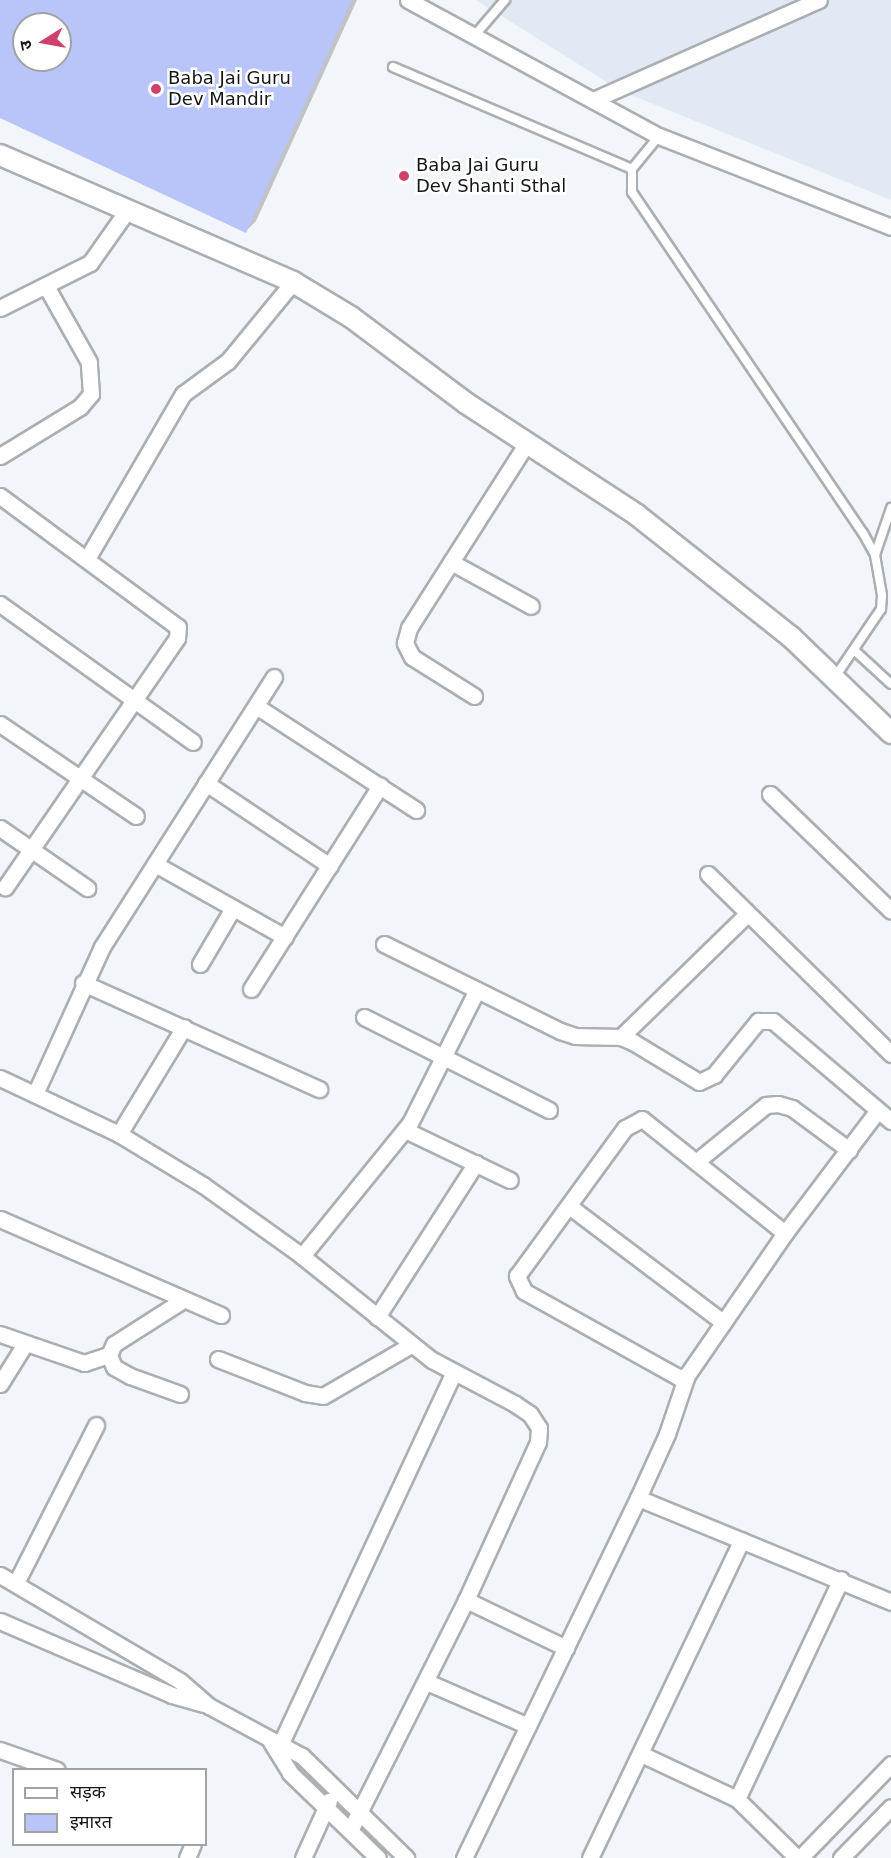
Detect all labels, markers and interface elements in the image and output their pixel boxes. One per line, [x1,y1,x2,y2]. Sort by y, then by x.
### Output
north arrow [12,12,72,72]
text: उ [16,39,36,52]
place label: Baba Jai Guru Dev Mandir [168,68,291,110]
marker: Baba Jai Guru Dev Mandir [149,82,163,96]
place label: Baba Jai Guru Dev Shanti Sthal [416,155,566,198]
marker: Baba Jai Guru Dev Shanti Sthal [397,169,411,183]
legend [12,1768,207,1846]
text: सड़क [70,1781,106,1802]
text: इमारत [70,1811,112,1832]

